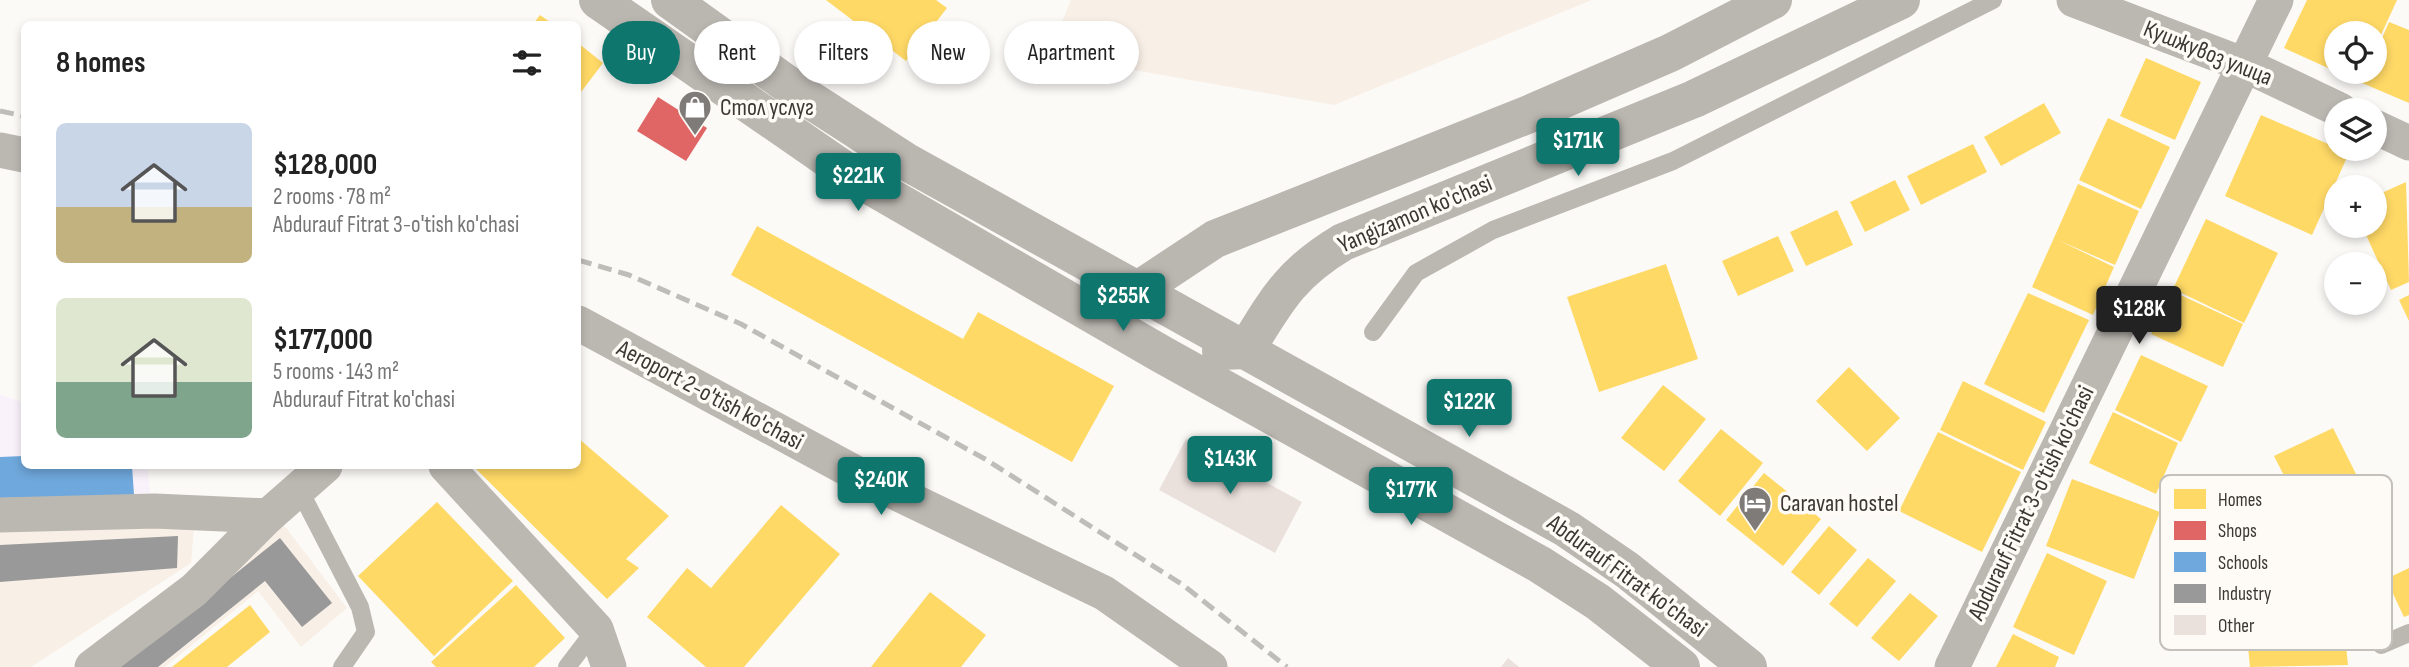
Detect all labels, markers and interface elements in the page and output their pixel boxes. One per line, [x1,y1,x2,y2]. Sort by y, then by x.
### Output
street label: Кушжувоз улица [2139,14,2277,92]
chip: Buy [602,21,680,84]
chip: Rent [694,21,780,84]
chip: Filters [794,21,893,84]
chip: New [907,21,990,84]
chip: Apartment [1004,21,1139,84]
map controls [2324,21,2387,315]
button: locate [2324,21,2387,84]
icon: filters [508,44,546,82]
text: 8 homes [56,45,145,81]
shop icon: Стол услуг [676,88,714,137]
place label: Стол услуг [720,93,814,122]
button: layers [2324,98,2387,161]
pin: $171K [1529,118,1627,178]
text: $171K [1552,127,1604,155]
text: $128,000 [273,147,377,183]
icon: home [112,151,196,235]
pin: $221K [809,154,907,213]
text: $221K [832,162,884,190]
street label: Yangizamon ko'chasi [1334,169,1496,259]
button: + [2324,175,2387,238]
text: 2 rooms · 78 m² [273,183,391,211]
text: Abdurauf Fitrat 3-o'tish ko'chasi [273,211,519,239]
button: − [2324,252,2387,315]
pin: $255K [1074,274,1172,333]
text: $255K [1096,282,1150,310]
pin: $128K [2090,286,2188,346]
text: $128K [2112,295,2166,323]
text: $177,000 [273,322,373,358]
icon: home [112,326,196,410]
street label: Aeroport 2-o'tish ko'chasi [611,333,808,456]
text: 5 rooms · 143 m² [273,358,399,386]
pin: $122K [1420,380,1518,439]
street label: Abdurauf Fitrat 3-o'tish ko'chasi [1961,381,2100,626]
text: Abdurauf Fitrat ko'chasi [273,386,455,414]
text: $122K [1443,388,1495,416]
pin: $143K [1181,436,1279,496]
text: $143K [1203,445,1257,473]
pin: $240K [832,458,930,517]
text: $240K [854,466,908,494]
pin: $177K [1362,468,1460,527]
legend [2160,475,2392,650]
text: $177K [1385,476,1437,504]
hotel icon: Caravan hostel [1736,484,1774,533]
place label: Caravan hostel [1780,489,1898,518]
text: Homes [2218,489,2262,512]
street label: Abdurauf Fitrat ko'chasi [1541,508,1712,644]
text: Shops [2218,520,2257,543]
text: Schools [2218,552,2268,575]
text: Industry [2218,583,2272,606]
text: Other [2218,615,2255,638]

